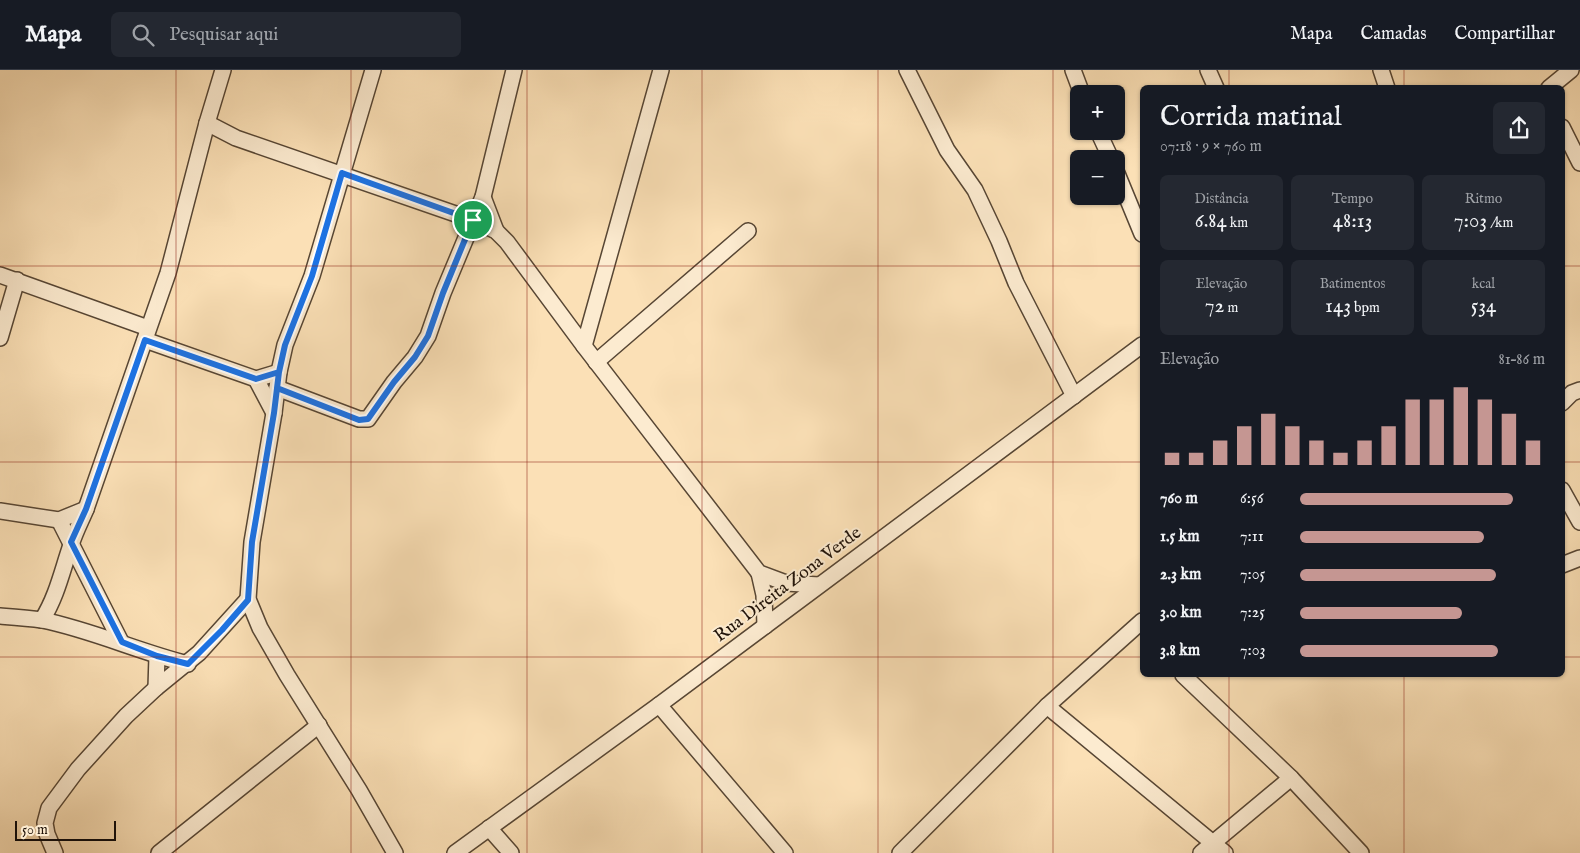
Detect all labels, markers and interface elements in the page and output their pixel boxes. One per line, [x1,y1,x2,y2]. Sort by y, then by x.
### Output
search box [111,12,461,57]
text: Mapa [25,19,81,50]
icon: search [129,21,157,49]
text: Pesquisar aqui [169,23,278,47]
text: Mapa [1290,23,1332,46]
text: Camadas [1360,23,1426,46]
text: Compartilhar [1454,23,1555,46]
map controls [1070,85,1125,205]
button: + [1070,85,1125,140]
text: Corrida matinal [1160,100,1342,135]
button: share [1493,102,1545,154]
text: 07:18 · 9 × 760 m [1160,137,1262,157]
button: − [1070,150,1125,205]
text: Distância [1194,190,1249,208]
text: Tempo [1332,190,1373,208]
text: Ritmo [1465,190,1502,208]
pin [452,199,494,241]
icon: arrive [459,206,487,234]
text: 6.84 [1195,208,1227,235]
text: 48:13 [1333,208,1372,235]
text: 7:03 [1454,208,1487,235]
text: km [1227,214,1248,232]
text: /km [1487,214,1513,232]
text: Elevação [1196,275,1247,293]
text: Batimentos [1320,275,1385,293]
text: kcal [1472,275,1495,293]
text: 72 [1205,293,1224,320]
text: 143 [1325,293,1351,320]
text: 534 [1471,293,1496,320]
text: m [1224,299,1238,317]
text: bpm [1351,299,1380,317]
text: Elevação [1160,350,1219,370]
text: 81–86 m [1499,350,1545,370]
text: 760 m [1160,489,1198,509]
text: 6:56 [1240,489,1263,509]
street label: Rua Direita Zona Verde [710,522,866,648]
text: 1.5 km [1160,527,1200,547]
text: 7:11 [1240,527,1264,547]
text: 2.3 km [1160,565,1201,585]
text: 7:05 [1240,565,1265,585]
text: 3.0 km [1160,603,1202,623]
text: 7:25 [1240,603,1265,623]
text: 3.8 km [1160,641,1200,661]
text: 7:03 [1240,641,1266,661]
scale bar [15,818,116,841]
text: 50 m [22,821,48,839]

